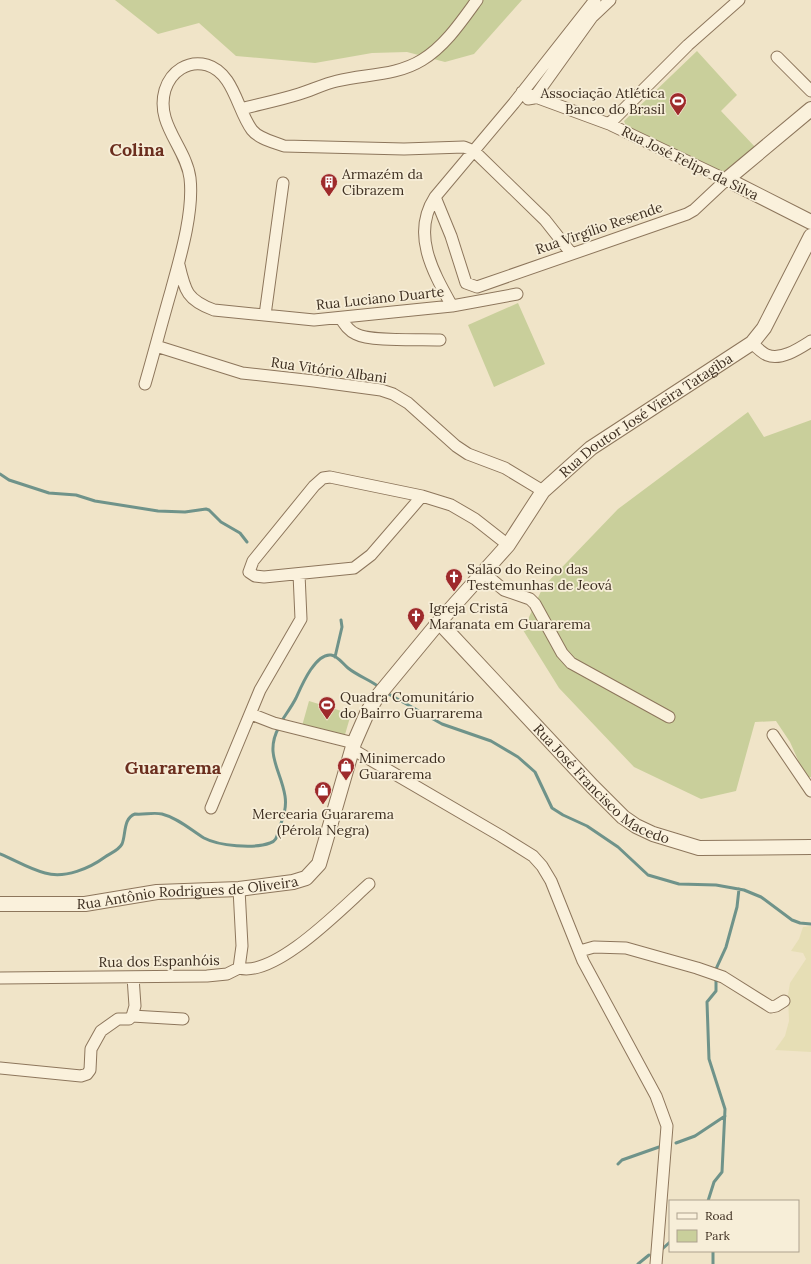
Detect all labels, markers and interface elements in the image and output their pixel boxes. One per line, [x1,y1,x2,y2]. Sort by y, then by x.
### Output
place label: Associação Atlética Banco do Brasil [540,84,665,118]
sports icon: Associação Atlética Banco do Brasil [668,91,688,116]
street label: Rua José Felipe da Silva [618,122,762,204]
district label: Colina [110,138,165,161]
place label: Armazém da Cibrazem [341,165,423,199]
building icon: Armazém da Cibrazem [319,172,339,197]
street label: Rua Virgílio Resende [533,198,665,258]
street label: Rua Luciano Duarte [315,282,445,314]
street label: Rua Doutor José Vieira Tatagiba [556,349,736,481]
street label: Rua Vitório Albani [270,353,388,387]
place label: Salão do Reino das Testemunhas de Jeová [467,560,612,594]
church icon: Salão do Reino das Testemunhas de Jeová [444,567,464,592]
place label: Igreja Cristã Maranata em Guararema [429,599,591,633]
church icon: Igreja Cristã Maranata em Guararema [406,606,426,631]
place label: Quadra Comunitário do Bairro Guarrarema [340,688,483,722]
sports icon: Quadra Comunitário do Bairro Guarrarema [317,695,337,720]
street label: Rua José Francisco Macedo [530,720,672,848]
place label: Minimercado Guararema [359,749,446,783]
district label: Guararema [125,756,222,779]
shop icon: Minimercado Guararema [336,756,356,781]
shop icon: Mercearia Guararema (Pérola Negra) [313,780,333,805]
place label: Mercearia Guararema (Pérola Negra) [252,805,394,839]
street label: Rua Antônio Rodrigues de Oliveira [77,872,300,913]
street label: Rua dos Espanhóis [98,951,220,971]
legend [669,1200,799,1252]
text: Road [705,1208,733,1223]
text: Park [705,1228,731,1243]

